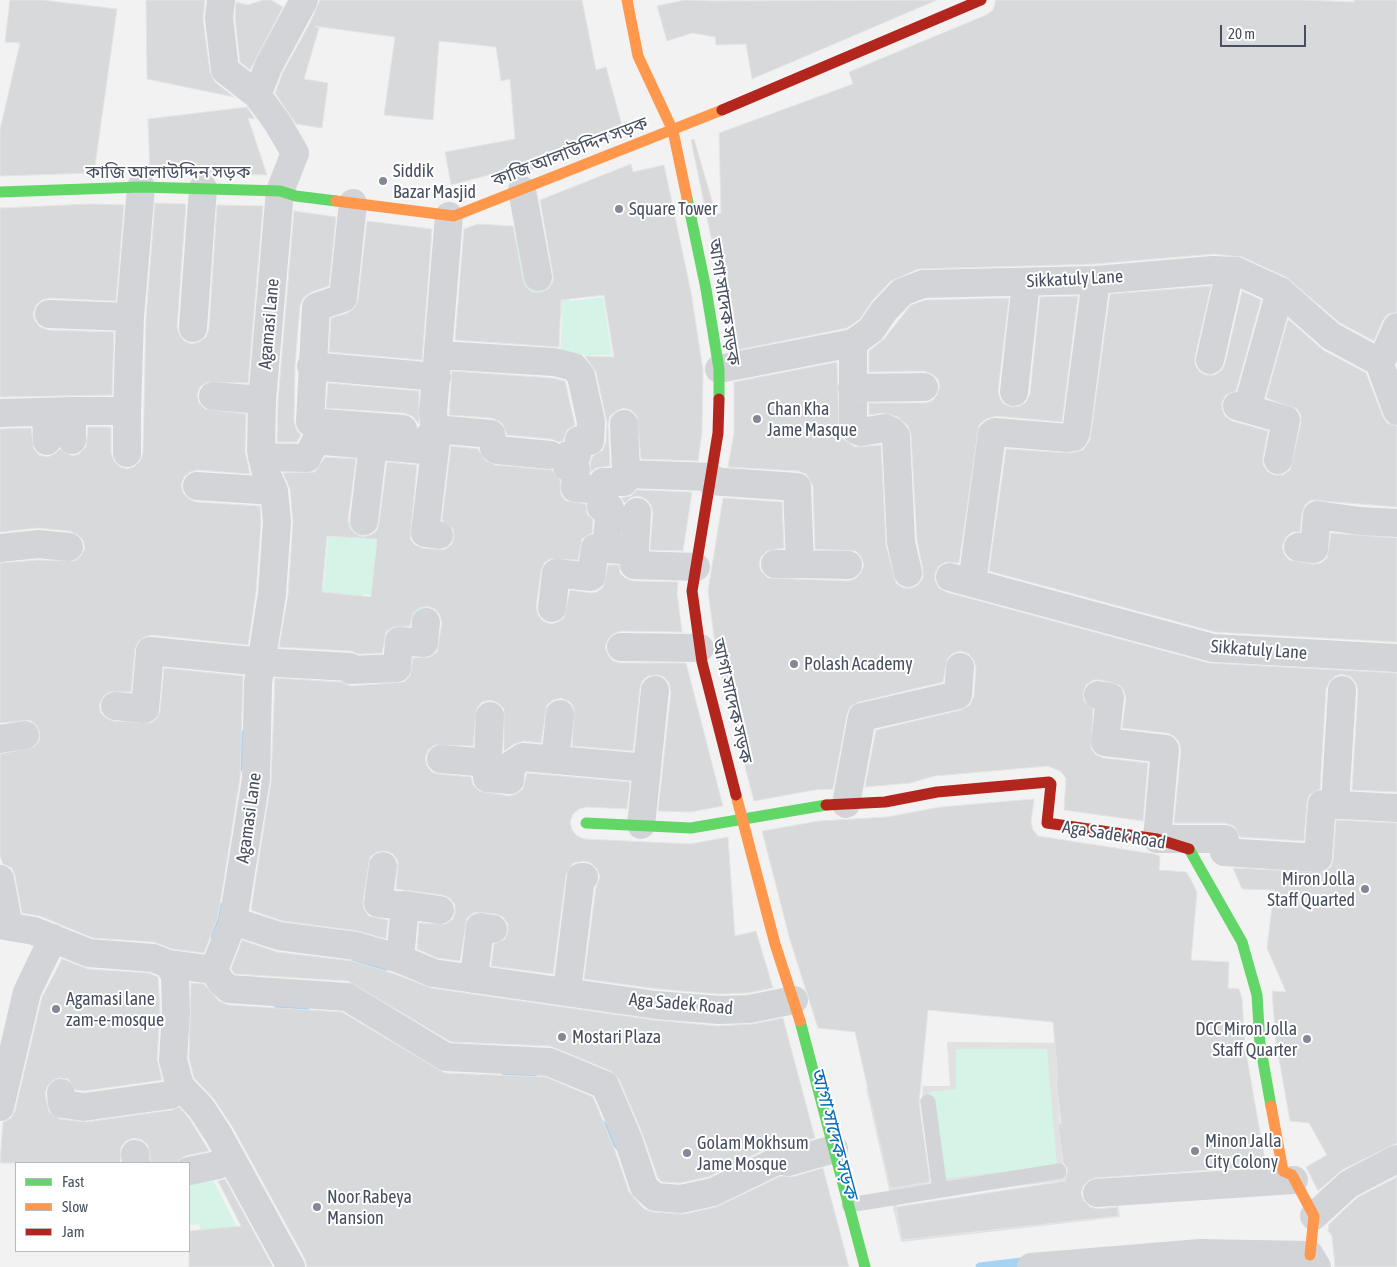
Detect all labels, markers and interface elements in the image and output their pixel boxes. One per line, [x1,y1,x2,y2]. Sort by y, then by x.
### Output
scale bar [1222,15,1308,47]
text: 20 m [1228,25,1255,42]
street label: কাজি আলাউদ্দিন সড়ক [489,112,651,192]
place label: Siddik Bazar Masjid [393,160,476,202]
street label: কাজি আলাউদ্দিন সড়ক [86,161,250,183]
marker: Siddik Bazar Masjid [377,175,389,187]
place label: Square Tower [629,198,717,220]
marker: Square Tower [613,203,625,215]
street label: আগা সাদেক সড়ক [703,237,745,367]
street label: Sikkatuly Lane [1026,266,1124,292]
street label: Agamasi Lane [254,278,284,370]
place label: Chan Kha Jame Masque [767,398,857,440]
marker: Chan Kha Jame Masque [751,413,763,425]
street label: আগা সাদেক সড়ক [707,636,757,766]
street label: Sikkatuly Lane [1210,636,1308,664]
place label: Polash Academy [804,653,913,675]
marker: Polash Academy [788,658,800,670]
street label: Agamasi Lane [232,771,266,865]
street label: Aga Sadek Road [1061,816,1167,854]
place label: Miron Jolla Staff Quarted [1267,868,1355,911]
marker: Miron Jolla Staff Quarted [1359,883,1371,895]
place label: Agamasi lane zam-e-mosque [66,988,164,1030]
street label: Aga Sadek Road [628,989,734,1019]
marker: Agamasi lane zam-e-mosque [50,1003,62,1015]
place label: DCC Miron Jolla Staff Quarter [1195,1018,1297,1060]
place label: Mostari Plaza [572,1026,661,1048]
marker: Mostari Plaza [556,1031,568,1043]
marker: DCC Miron Jolla Staff Quarter [1301,1033,1313,1045]
water label: আগা সাদেক সড়ক [806,1065,862,1201]
place label: Minon Jalla City Colony [1205,1130,1282,1172]
place label: Golam Mokhsum Jame Mosque [697,1132,809,1174]
marker: Minon Jalla City Colony [1189,1145,1201,1157]
marker: Golam Mokhsum Jame Mosque [681,1147,693,1159]
legend [15,1162,190,1252]
text: Fast [62,1173,84,1190]
place label: Noor Rabeya Mansion [327,1186,412,1228]
text: Slow [62,1198,88,1215]
marker: Noor Rabeya Mansion [311,1201,323,1213]
text: Jam [62,1223,85,1240]

